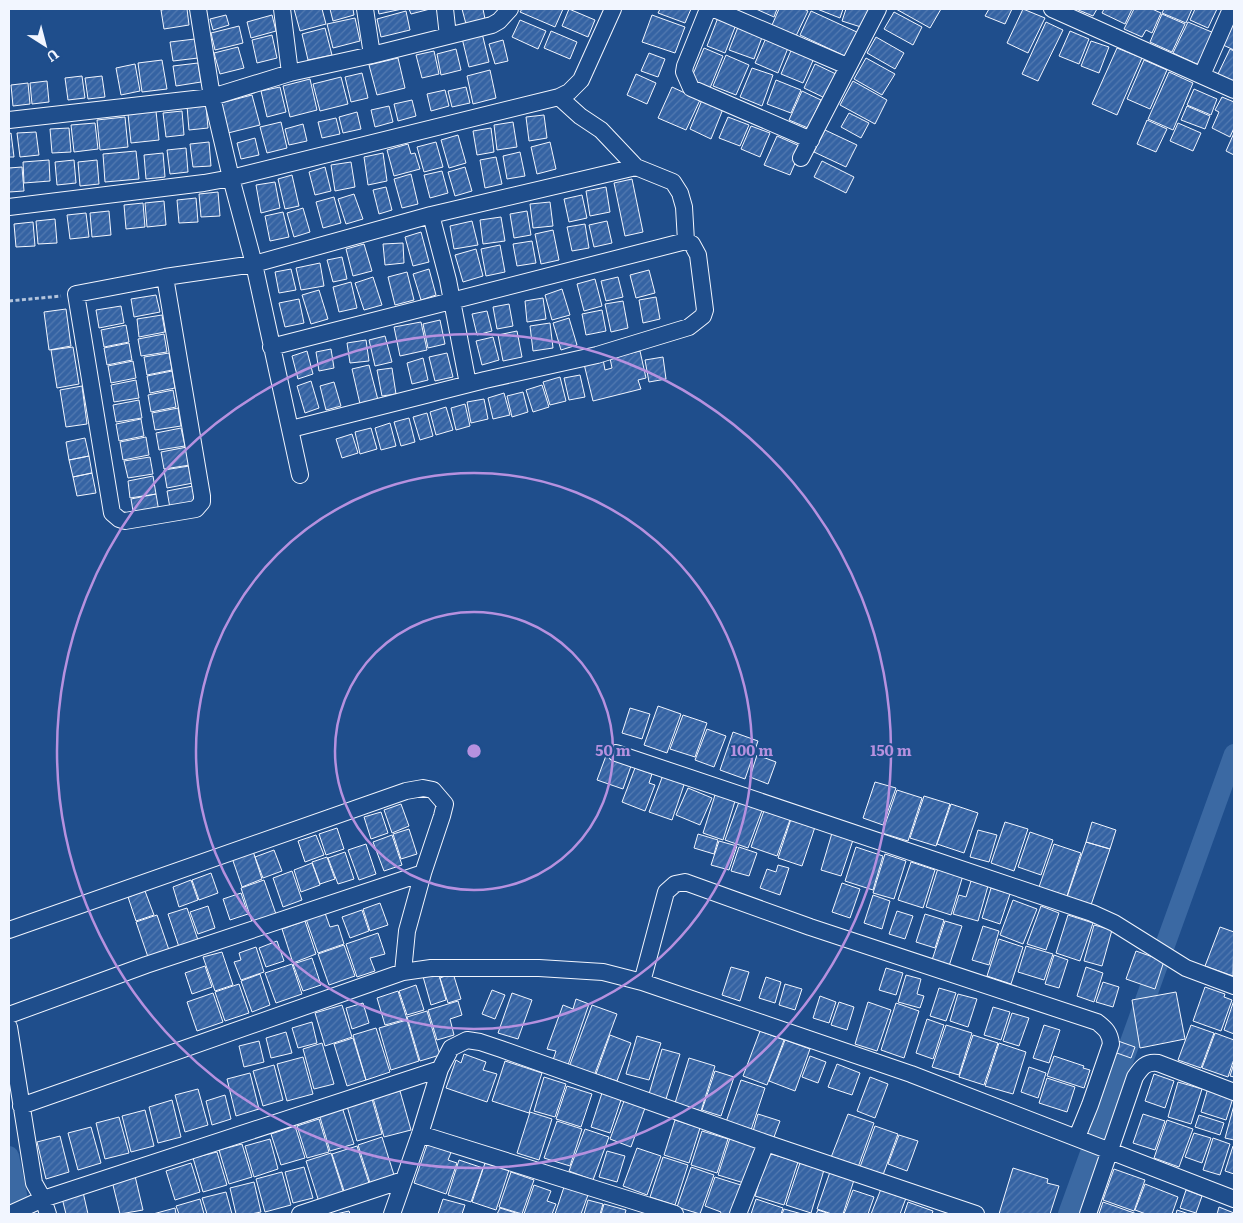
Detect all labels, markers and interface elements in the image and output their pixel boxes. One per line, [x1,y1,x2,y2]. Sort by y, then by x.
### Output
north arrow [20,20,70,70]
text: U [43,45,64,68]
text: 50 m [595,738,631,761]
text: 100 m [731,738,773,761]
text: 150 m [870,738,912,761]
centre of rings [465,742,483,760]

